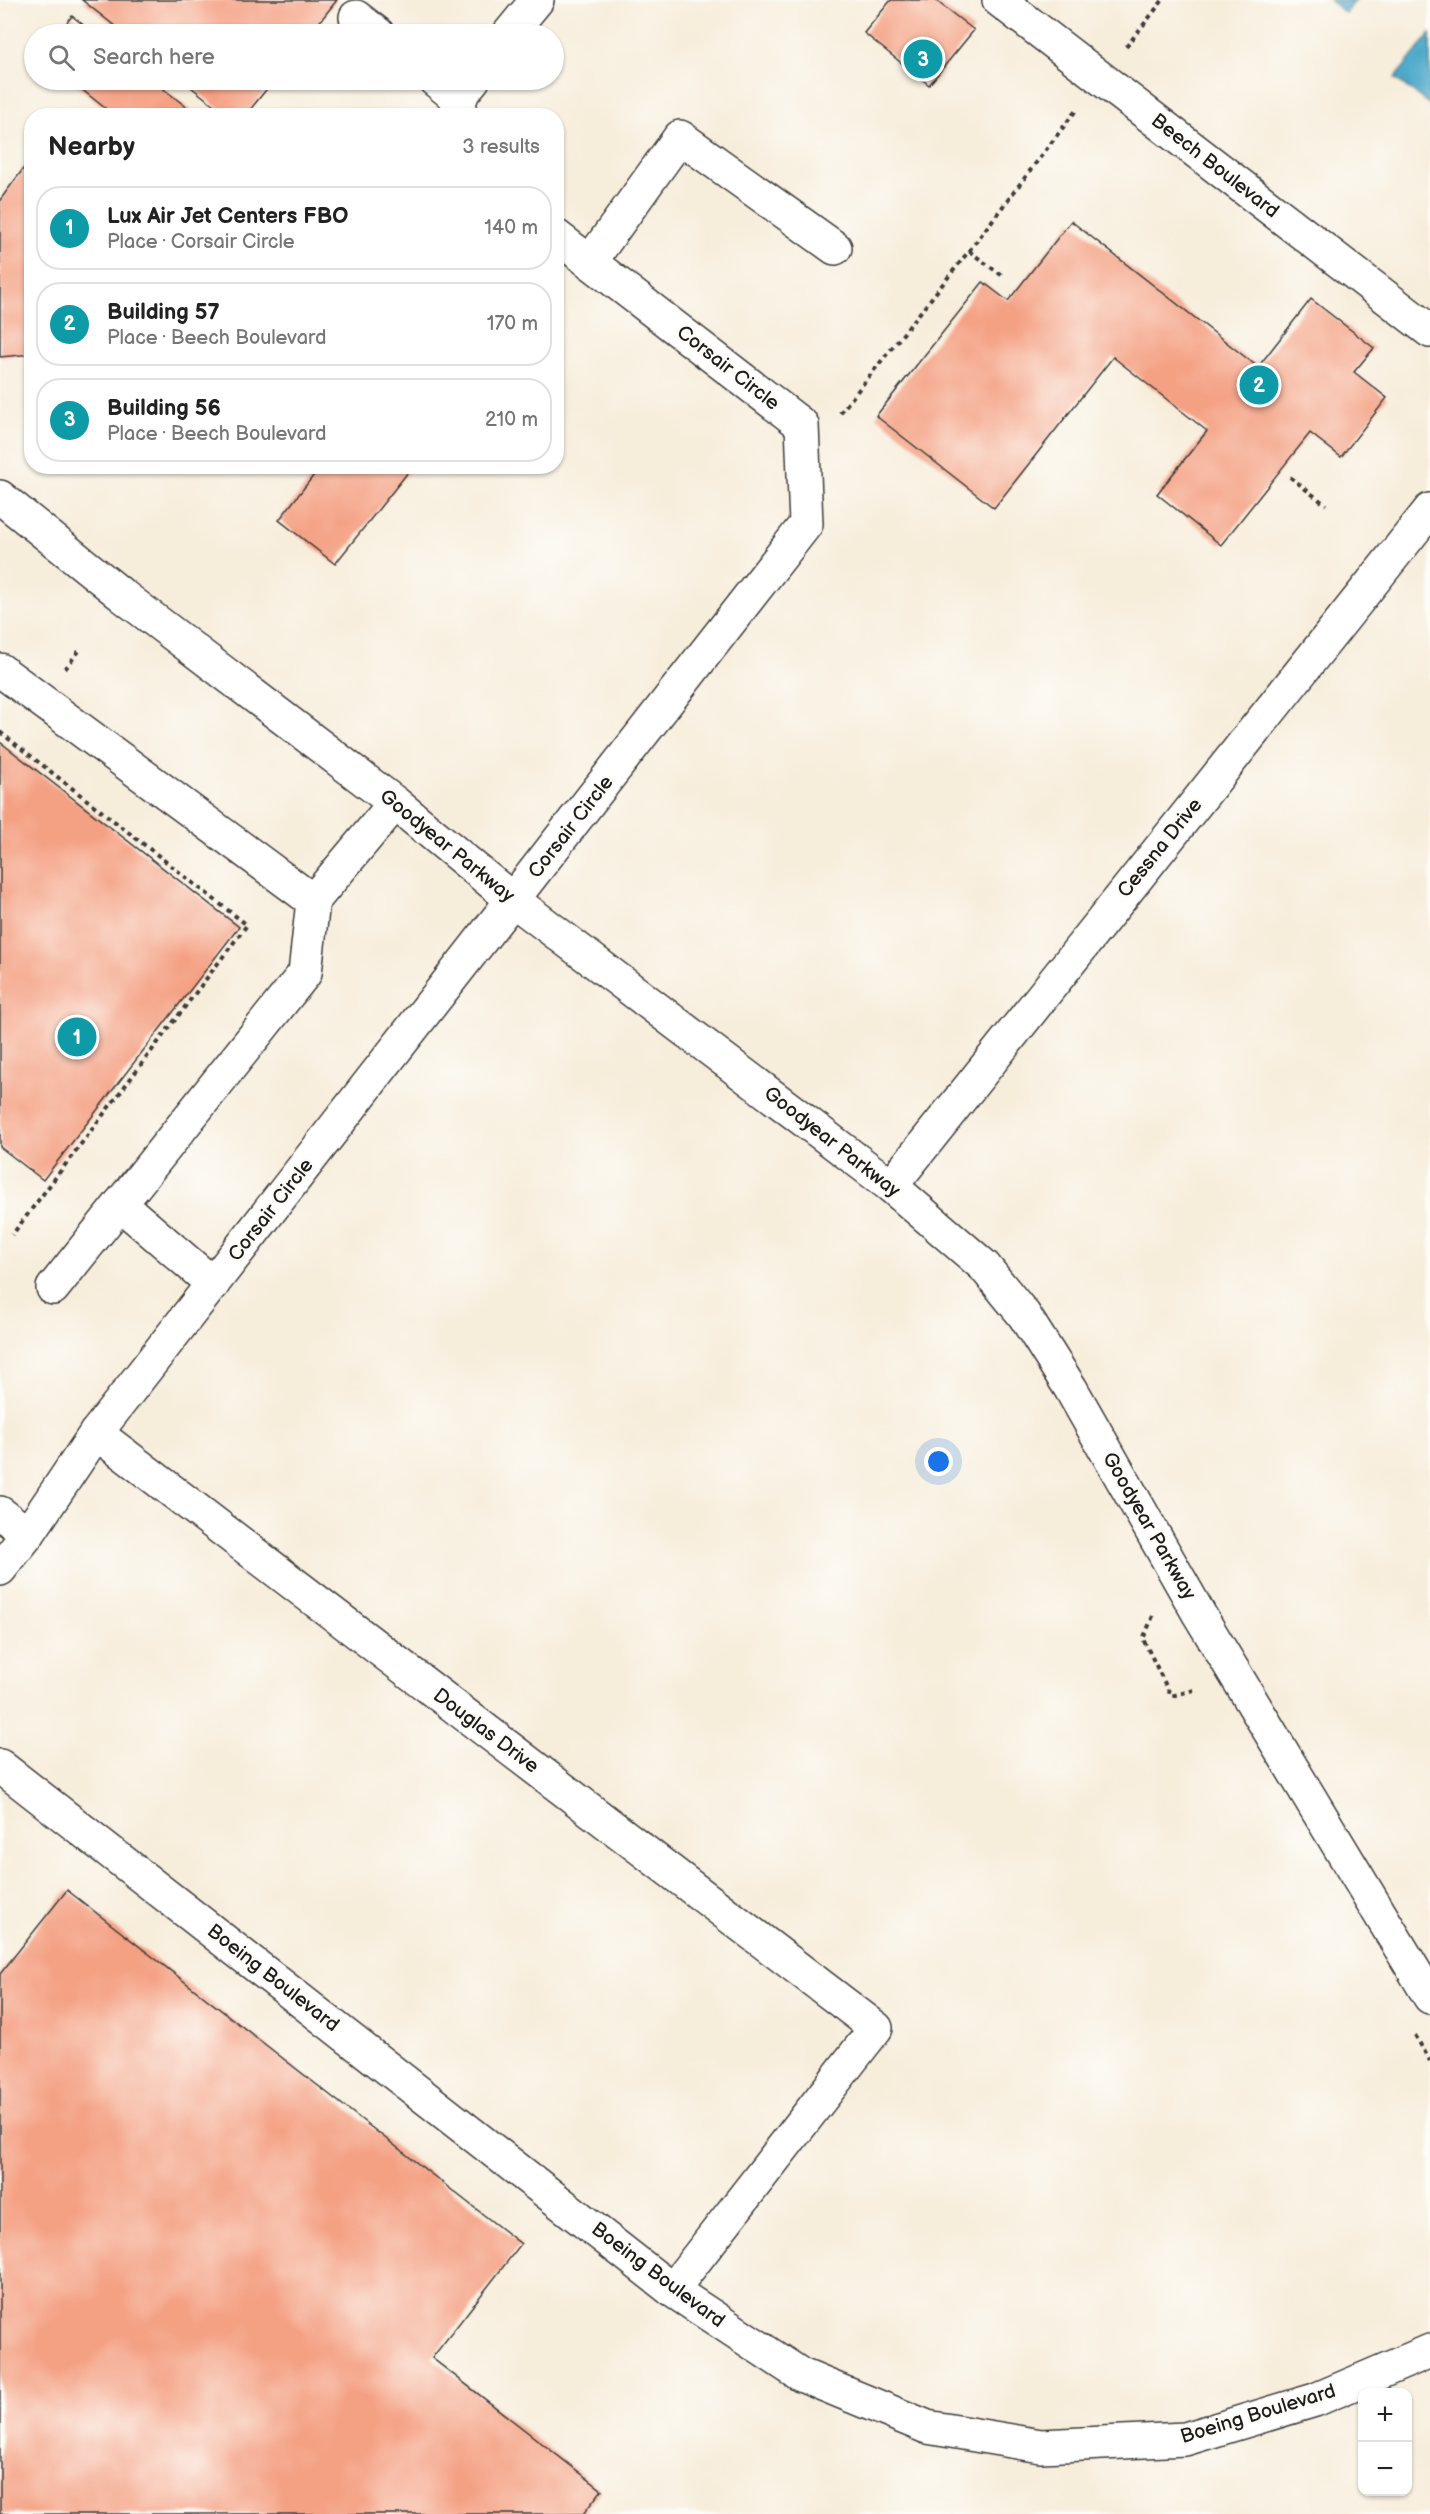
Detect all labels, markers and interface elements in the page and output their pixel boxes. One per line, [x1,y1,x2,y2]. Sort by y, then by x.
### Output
search box [24,24,564,90]
pin: 3 [904,36,942,82]
icon: search [45,41,78,74]
text: Search here [93,44,215,71]
street label: Beech Boulevard [1146,109,1284,223]
text: Nearby [48,132,135,163]
text: 3 results [462,135,540,159]
text: Lux Air Jet Centers FBO [107,203,348,230]
text: 1 [65,216,74,240]
text: 140 m [484,216,538,240]
text: Place · Corsair Circle [107,230,295,254]
text: Building 57 [107,299,220,326]
text: 2 [64,312,75,336]
text: 170 m [487,312,538,336]
street label: Corsair Circle [672,320,784,416]
text: Place · Beech Boulevard [107,326,326,350]
pin: 2 [1240,362,1278,408]
text: Building 56 [107,395,221,422]
text: 3 [64,408,75,432]
text: 210 m [485,408,538,432]
text: Place · Beech Boulevard [107,422,326,446]
street label: Corsair Circle [523,771,619,883]
street label: Goodyear Parkway [375,784,519,908]
street label: Cessna Drive [1113,793,1207,903]
pin: 1 [58,1014,97,1060]
street label: Goodyear Parkway [759,1081,905,1203]
street label: Corsair Circle [223,1154,319,1266]
your location [924,1447,953,1476]
street label: Goodyear Parkway [1097,1448,1201,1604]
street label: Douglas Drive [428,1683,544,1779]
street label: Boeing Boulevard [202,1919,344,2037]
street label: Boeing Boulevard [587,2217,729,2333]
street label: Boeing Boulevard [1178,2379,1338,2449]
map controls [1358,2388,1412,2496]
button: + [1358,2388,1412,2442]
button: − [1358,2442,1412,2496]

